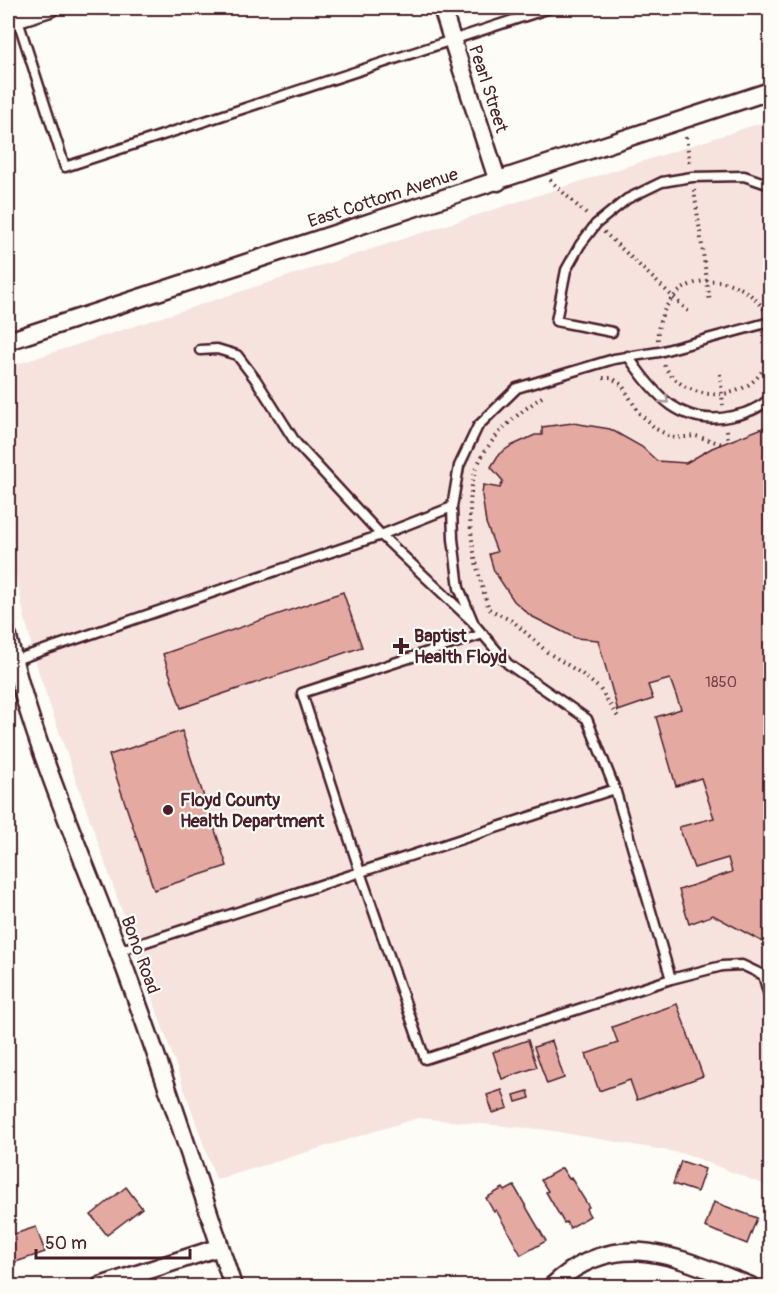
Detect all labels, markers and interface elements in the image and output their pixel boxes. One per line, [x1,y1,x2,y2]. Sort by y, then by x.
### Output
street label: Pearl Street [463,42,513,136]
street label: East Cottom Avenue [305,163,461,233]
one-way arrow [659,393,669,404]
place label: Baptist Health Floyd [414,625,507,669]
marker: Baptist Health Floyd [392,637,410,655]
house number: 1850 [705,673,737,692]
place label: Floyd County Health Department [180,789,325,833]
marker: Floyd County Health Department [161,803,175,817]
street label: Bono Road [115,913,165,997]
scale bar [36,1222,190,1260]
text: 50 m [45,1232,87,1255]

